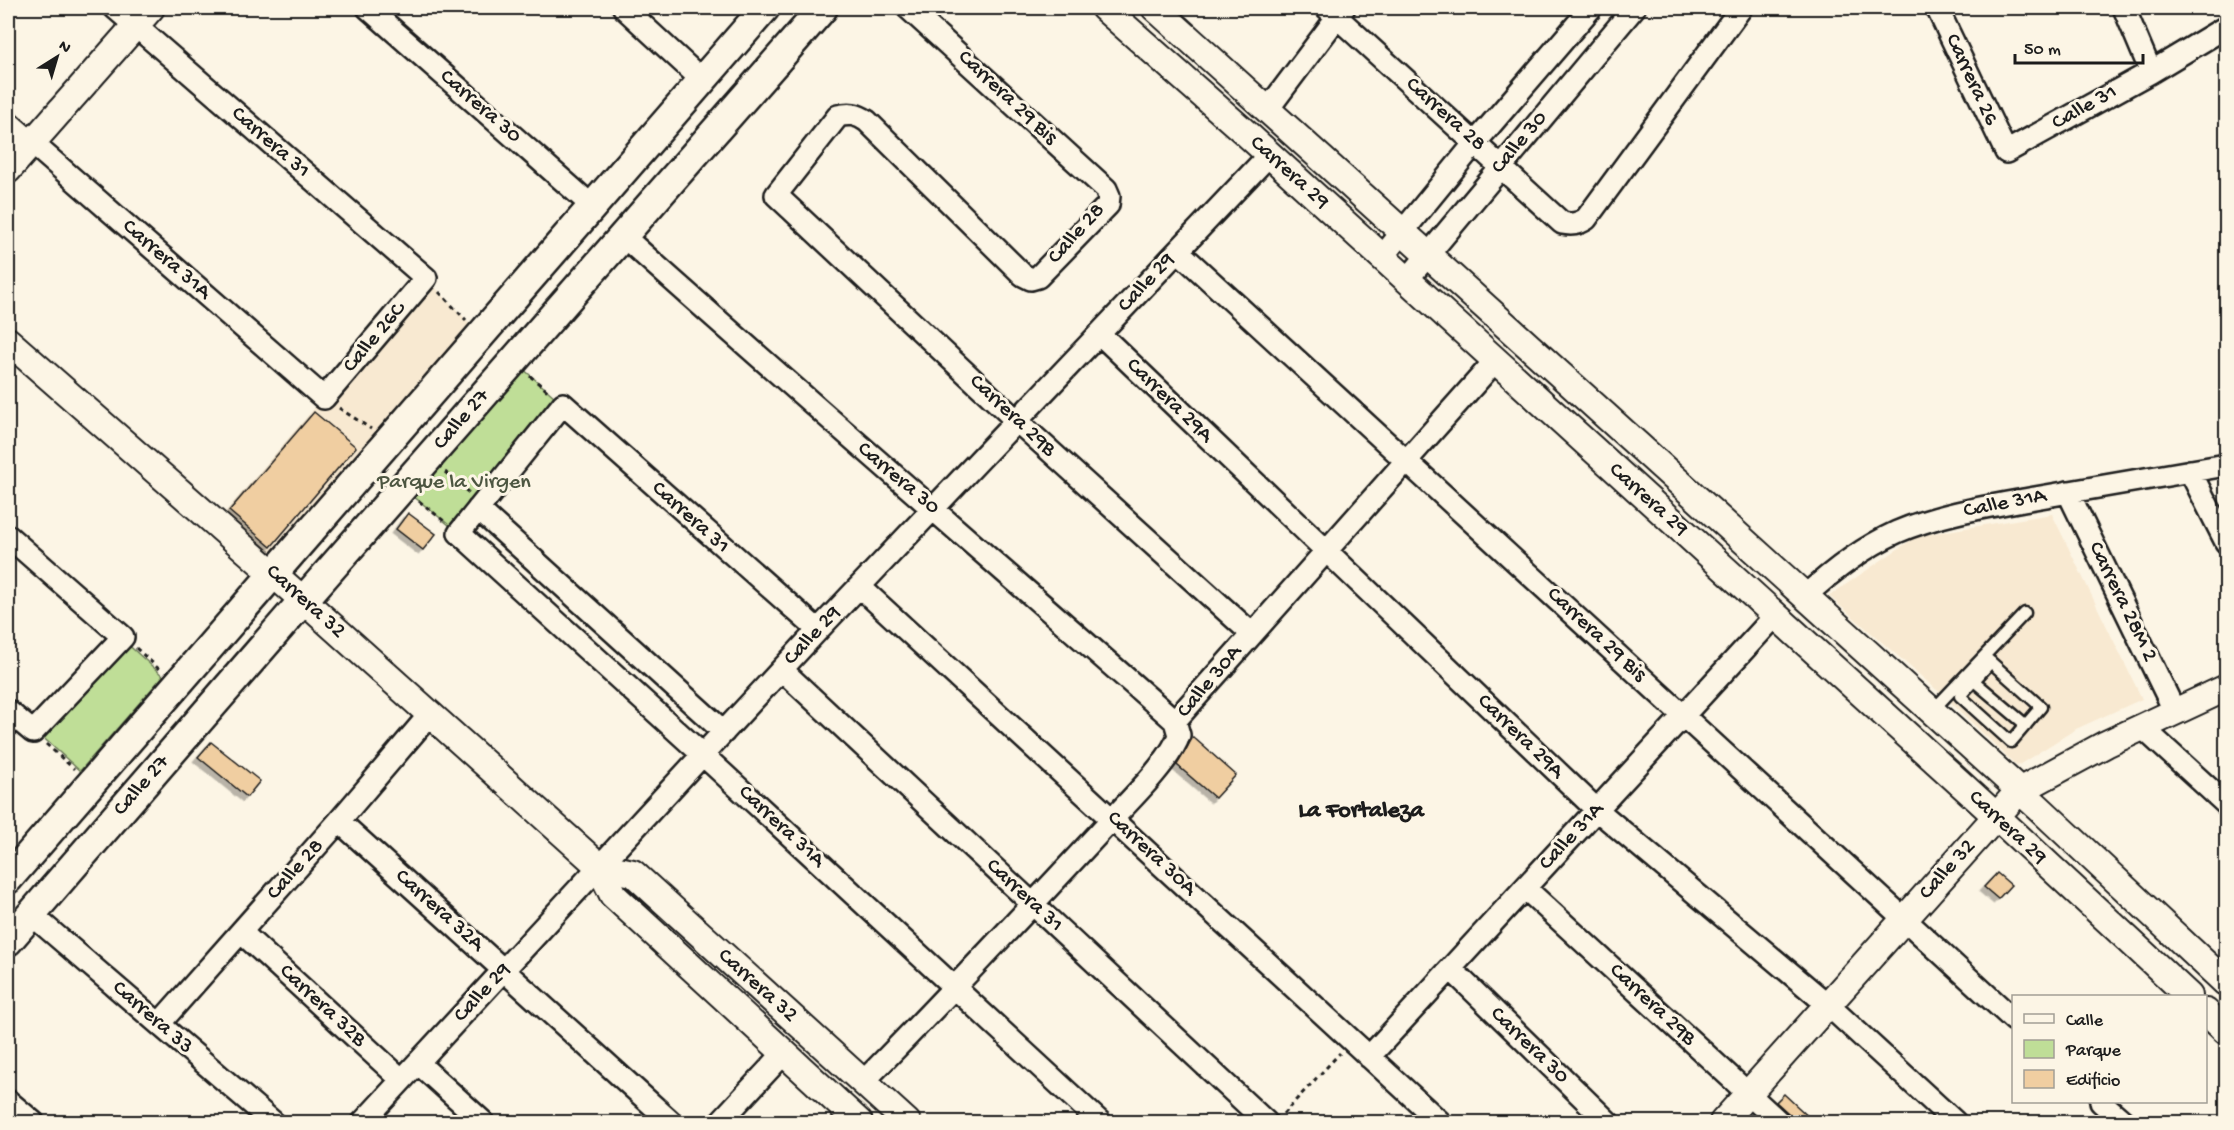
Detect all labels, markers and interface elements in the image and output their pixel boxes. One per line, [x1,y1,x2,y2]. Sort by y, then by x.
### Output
north arrow [27,27,87,87]
scale bar [2015,27,2142,65]
street label: Carrera 26 [1938,30,2004,131]
text: N [54,37,74,59]
text: 50 m [2024,40,2061,61]
street label: Carrera 29 Bis [952,45,1063,152]
street label: Carrera 30 [434,64,526,150]
street label: Carrera 28 [1399,72,1491,158]
street label: Calle 31 [2048,79,2122,137]
street label: Carrera 31 [225,102,315,184]
street label: Calle 30 [1486,106,1554,180]
street label: Carrera 29 [1244,131,1334,215]
street label: Calle 28 [1043,198,1111,270]
street label: Carrera 31A [116,214,217,306]
street label: Calle 29 [1113,248,1181,318]
street label: Calle 26C [338,296,413,379]
street label: Carrera 29A [1120,353,1219,450]
street label: Carrera 29B [963,369,1061,463]
street label: Calle 27 [428,384,496,456]
street label: Carrera 30 [851,437,945,521]
street label: Carrera 29 [1603,458,1693,542]
park label: Parque la Virgen [376,470,531,496]
street label: Carrera 31 [645,476,735,560]
street label: Calle 31A [1961,483,2050,525]
street label: Carrera 28M 2 [2082,538,2162,666]
street label: Carrera 32 [260,559,350,645]
street label: Carrera 29 Bis [1541,582,1652,689]
street label: Calle 29 [779,601,847,671]
street label: Calle 30A [1172,639,1249,724]
street label: Carrera 29A [1471,689,1570,786]
street label: Calle 27 [108,750,176,822]
street label: Carrera 31A [732,780,831,875]
street label: Carrera 29 [1962,785,2052,871]
district label: La Fortaleza [1298,797,1426,826]
street label: Calle 31A [1534,797,1611,876]
street label: Carrera 30A [1101,806,1202,903]
street label: Calle 28 [262,834,330,906]
street label: Calle 32 [1914,834,1982,906]
street label: Carrera 31 [980,854,1068,938]
street label: Carrera 32A [389,864,490,959]
street label: Carrera 32 [712,943,802,1029]
street label: Calle 29 [449,958,517,1028]
street label: Carrera 29B [1603,958,1701,1052]
street label: Carrera 32B [273,959,372,1053]
street label: Carrera 33 [106,976,198,1060]
legend [2012,995,2207,1103]
street label: Carrera 30 [1484,1002,1574,1090]
text: Calle [2066,1011,2104,1032]
text: Parque [2065,1041,2122,1062]
text: Edificio [2066,1071,2120,1092]

